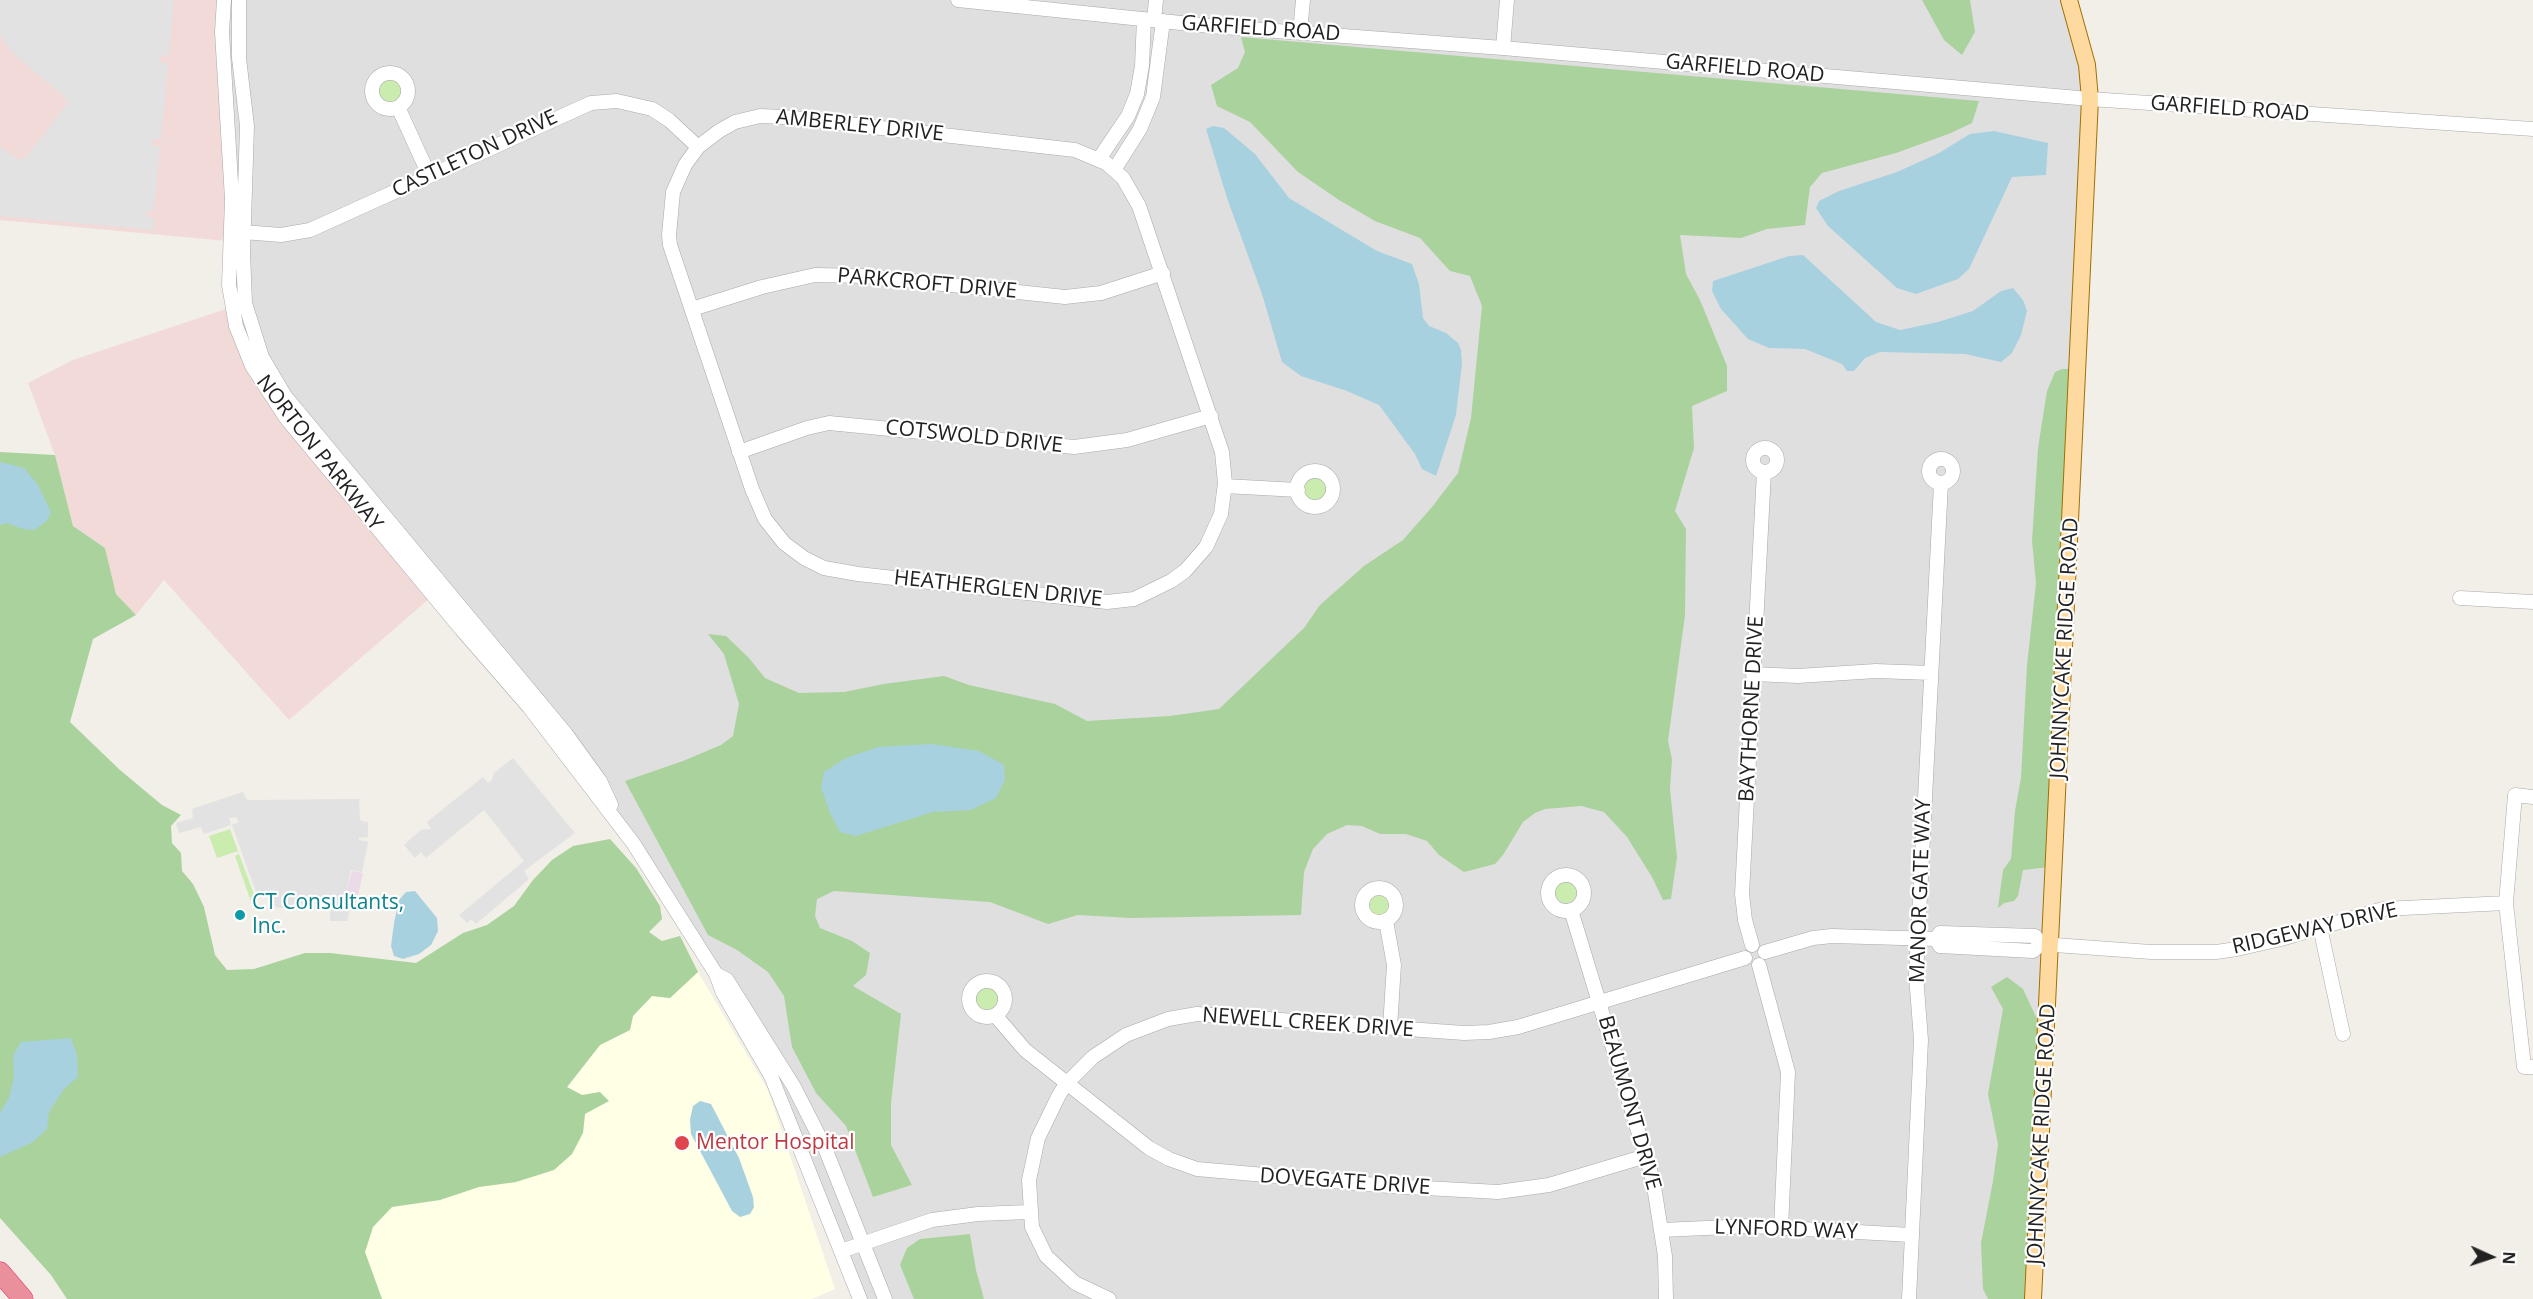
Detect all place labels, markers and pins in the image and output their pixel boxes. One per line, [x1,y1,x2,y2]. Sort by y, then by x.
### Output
place label: CT Consultants, Inc. [252,890,404,940]
marker: CT Consultants, Inc. [233,908,247,922]
place label: Mentor Hospital [696,1130,854,1156]
marker: Mentor Hospital [673,1134,691,1152]

